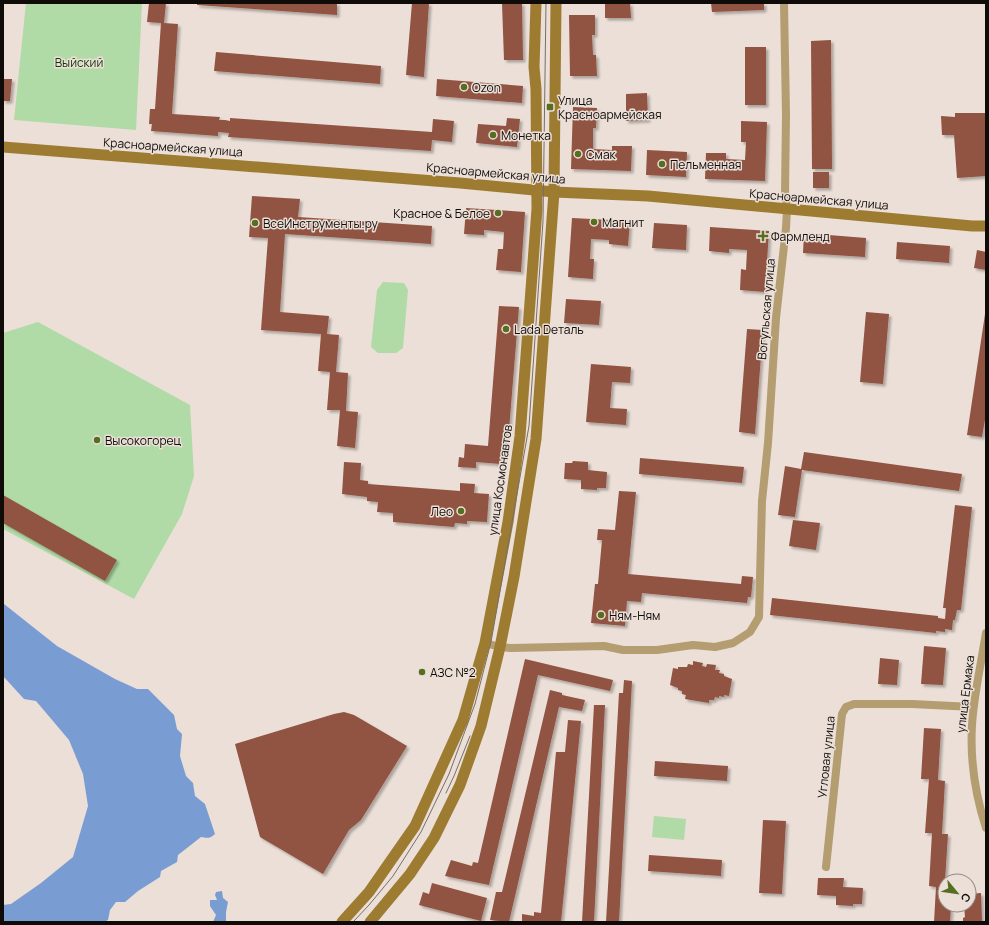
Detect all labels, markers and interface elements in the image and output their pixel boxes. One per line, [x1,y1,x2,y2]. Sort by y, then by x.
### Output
park label: Выйский [55,54,103,71]
place label: Ozon [472,79,501,96]
marker: Ozon [459,82,469,92]
place label: Улица Красноармейская [558,92,662,123]
marker: Улица Красноармейская [545,102,555,112]
place label: Монетка [501,127,551,144]
marker: Монетка [488,130,498,140]
street label: Красноармейская улица [103,134,243,160]
place label: Смак [586,146,617,163]
marker: Смак [573,149,583,159]
place label: Пельменная [670,156,741,173]
street label: Красноармейская улица [426,158,566,188]
marker: Пельменная [657,159,667,169]
street label: Красноармейская улица [749,184,889,214]
place label: Красное & Белое [393,205,490,222]
marker: Красное & Белое [493,208,503,218]
place label: Магнит [602,214,644,231]
place label: ВсеИнструменты.ру [263,215,379,232]
marker: Магнит [589,217,599,227]
marker: ВсеИнструменты.ру [250,218,260,228]
place label: Фармленд [771,228,830,245]
marker: Фармленд [758,231,768,241]
street label: Вогульская улица [753,258,779,360]
place label: Lada Dеталь [514,321,584,338]
marker: Lada Dеталь [501,324,511,334]
street label: улица Космонавтов [484,423,516,537]
place label: Высокогорец [105,432,182,449]
marker: Высокогорец [92,435,102,445]
place label: Лео [430,503,453,520]
marker: Лео [456,506,466,516]
place label: Ням-Ням [609,607,660,624]
marker: Ням-Ням [596,610,606,620]
street label: улица Ермака [952,654,978,734]
place label: АЗС №2 [430,664,476,681]
marker: АЗС №2 [417,667,427,677]
street label: Угловая улица [813,715,839,799]
north arrow [937,873,977,913]
text: С [958,891,975,905]

